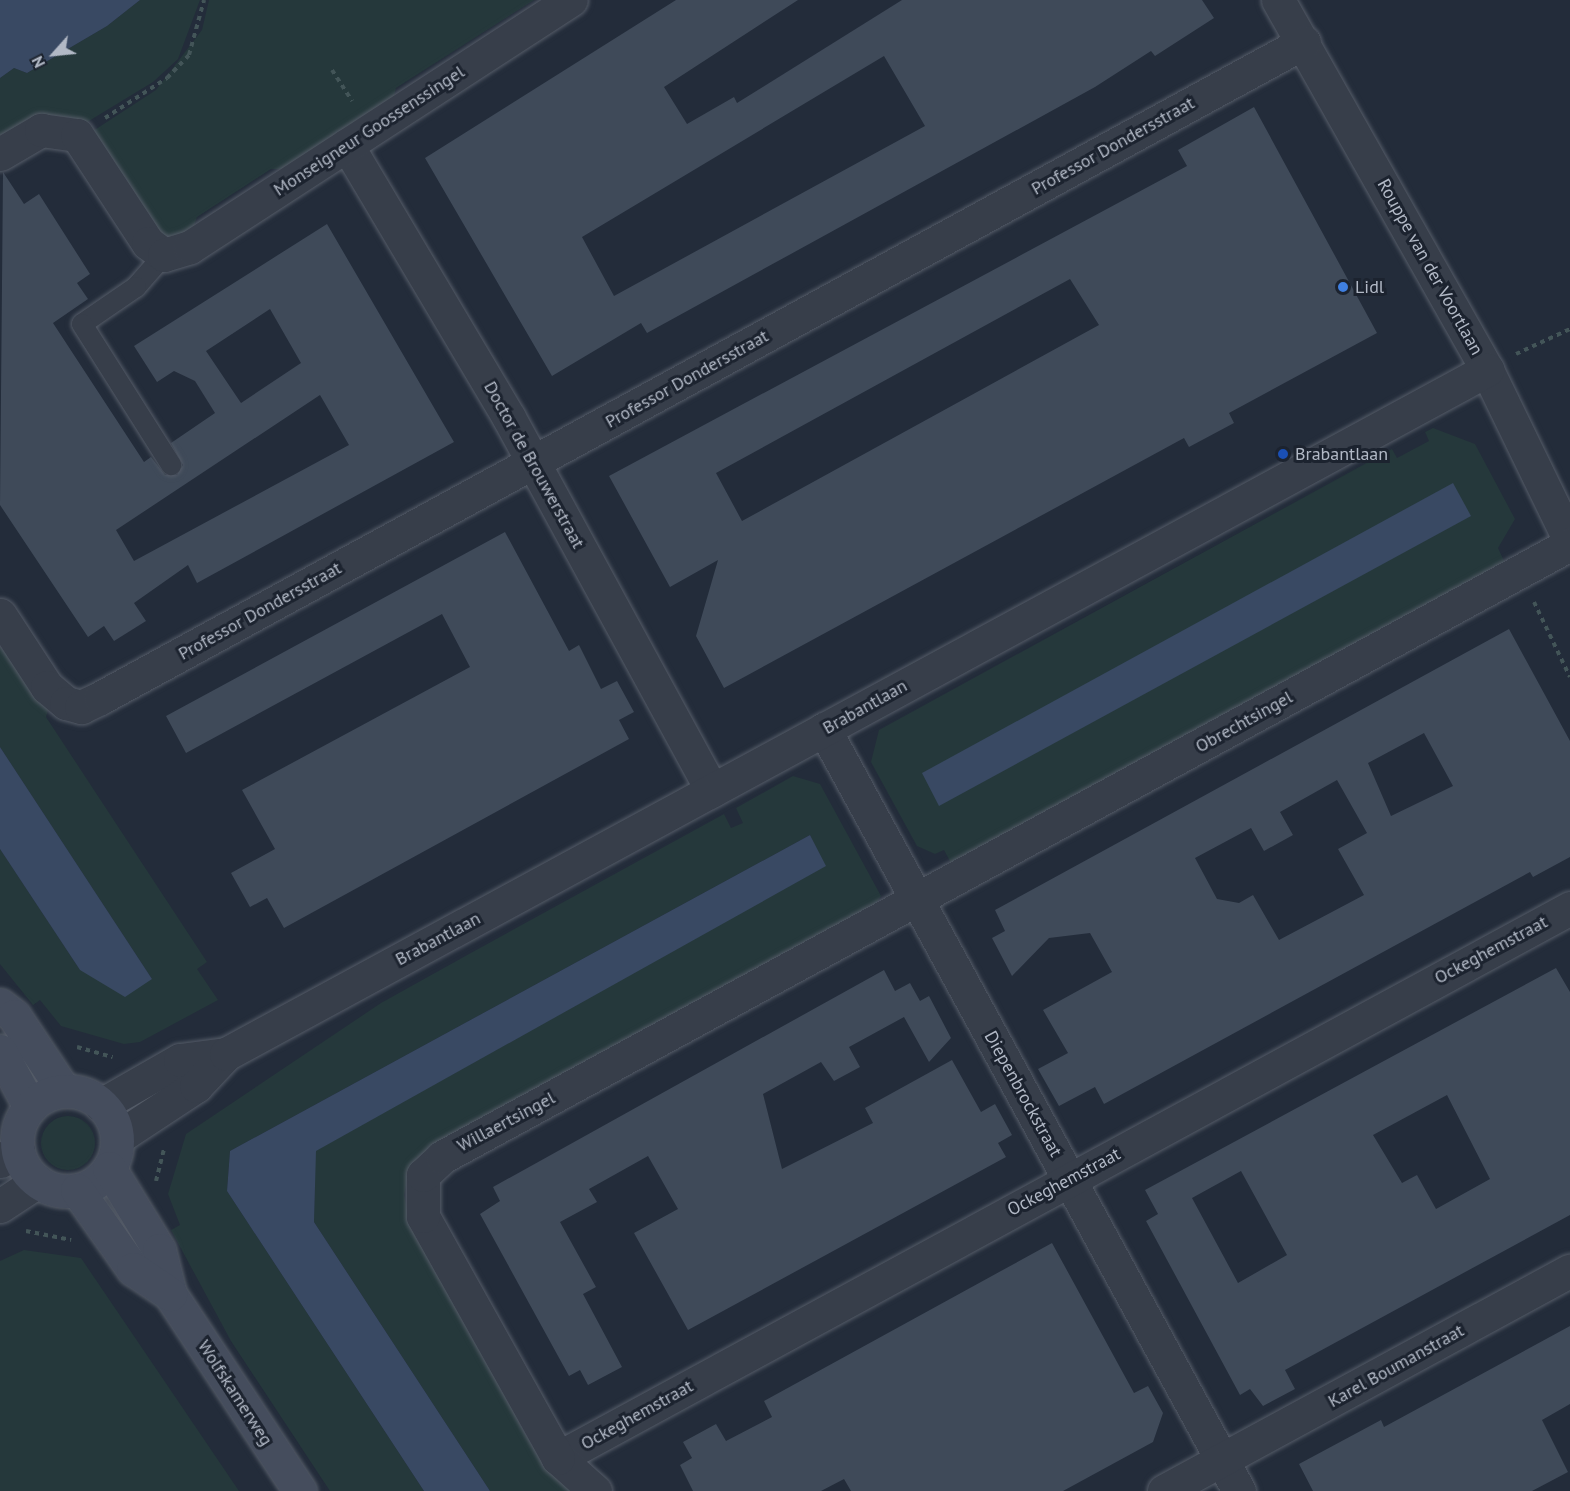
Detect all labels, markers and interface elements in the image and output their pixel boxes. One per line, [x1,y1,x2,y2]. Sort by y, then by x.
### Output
north arrow [24,24,84,84]
text: N [27,53,49,71]
street label: Monseigneur Goossenssingel [270,61,468,201]
street label: Professor Dondersstraat [1028,92,1198,200]
street label: Rouppe van der Voortlaan [1372,175,1488,359]
place label: Lidl [1355,276,1384,298]
marker: Lidl [1336,280,1350,294]
street label: Professor Dondersstraat [602,325,772,433]
street label: Doctor de Brouwerstraat [479,378,589,552]
place label: Brabantlaan [1295,443,1388,465]
marker: Brabantlaan [1276,447,1290,461]
street label: Professor Dondersstraat [175,557,345,665]
street label: Brabantlaan [819,675,911,739]
street label: Obrechtsingel [1192,687,1296,757]
street label: Brabantlaan [392,908,484,970]
street label: Ockeghemstraat [1431,911,1551,989]
street label: Diepenbrockstraat [980,1027,1066,1161]
street label: Willaertsingel [454,1087,558,1157]
street label: Ockeghemstraat [1004,1143,1124,1221]
street label: Karel Boumanstraat [1324,1320,1468,1412]
street label: Wolfskamerweg [193,1336,277,1450]
street label: Ockeghemstraat [577,1375,697,1455]

